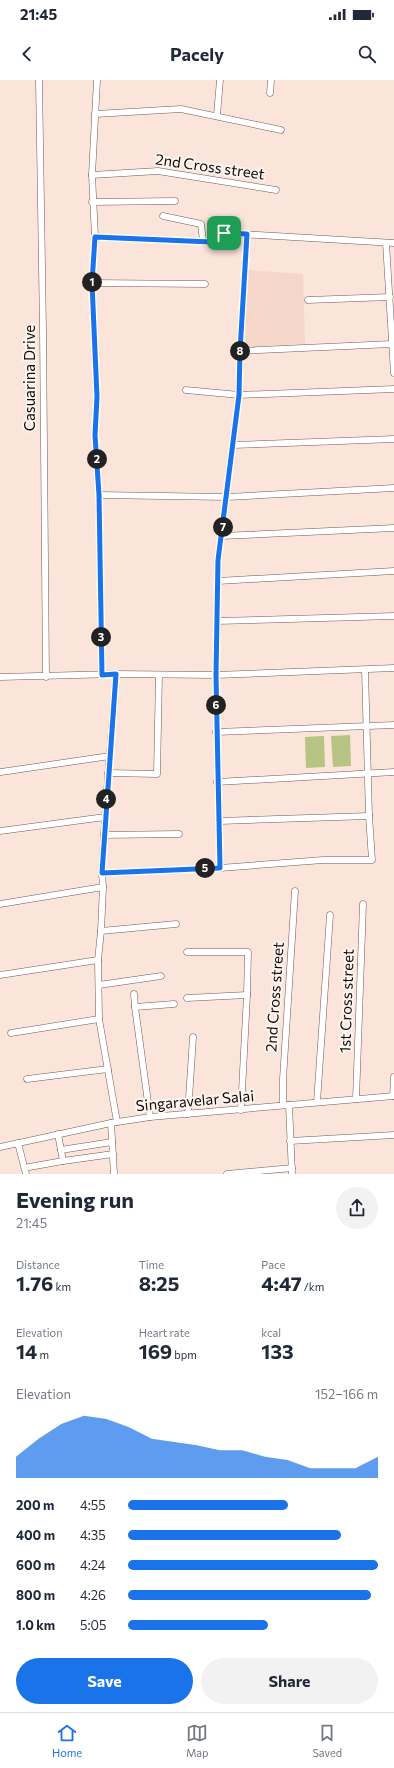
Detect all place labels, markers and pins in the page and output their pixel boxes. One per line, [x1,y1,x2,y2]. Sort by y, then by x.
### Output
pin [207,216,241,250]
pin: 1 [82,272,102,292]
pin: 8 [230,341,250,361]
pin: 2 [87,449,107,469]
pin: 7 [213,517,233,537]
pin: 3 [91,627,111,647]
pin: 6 [206,695,226,715]
pin: 4 [96,789,116,809]
pin: 5 [195,858,215,878]

